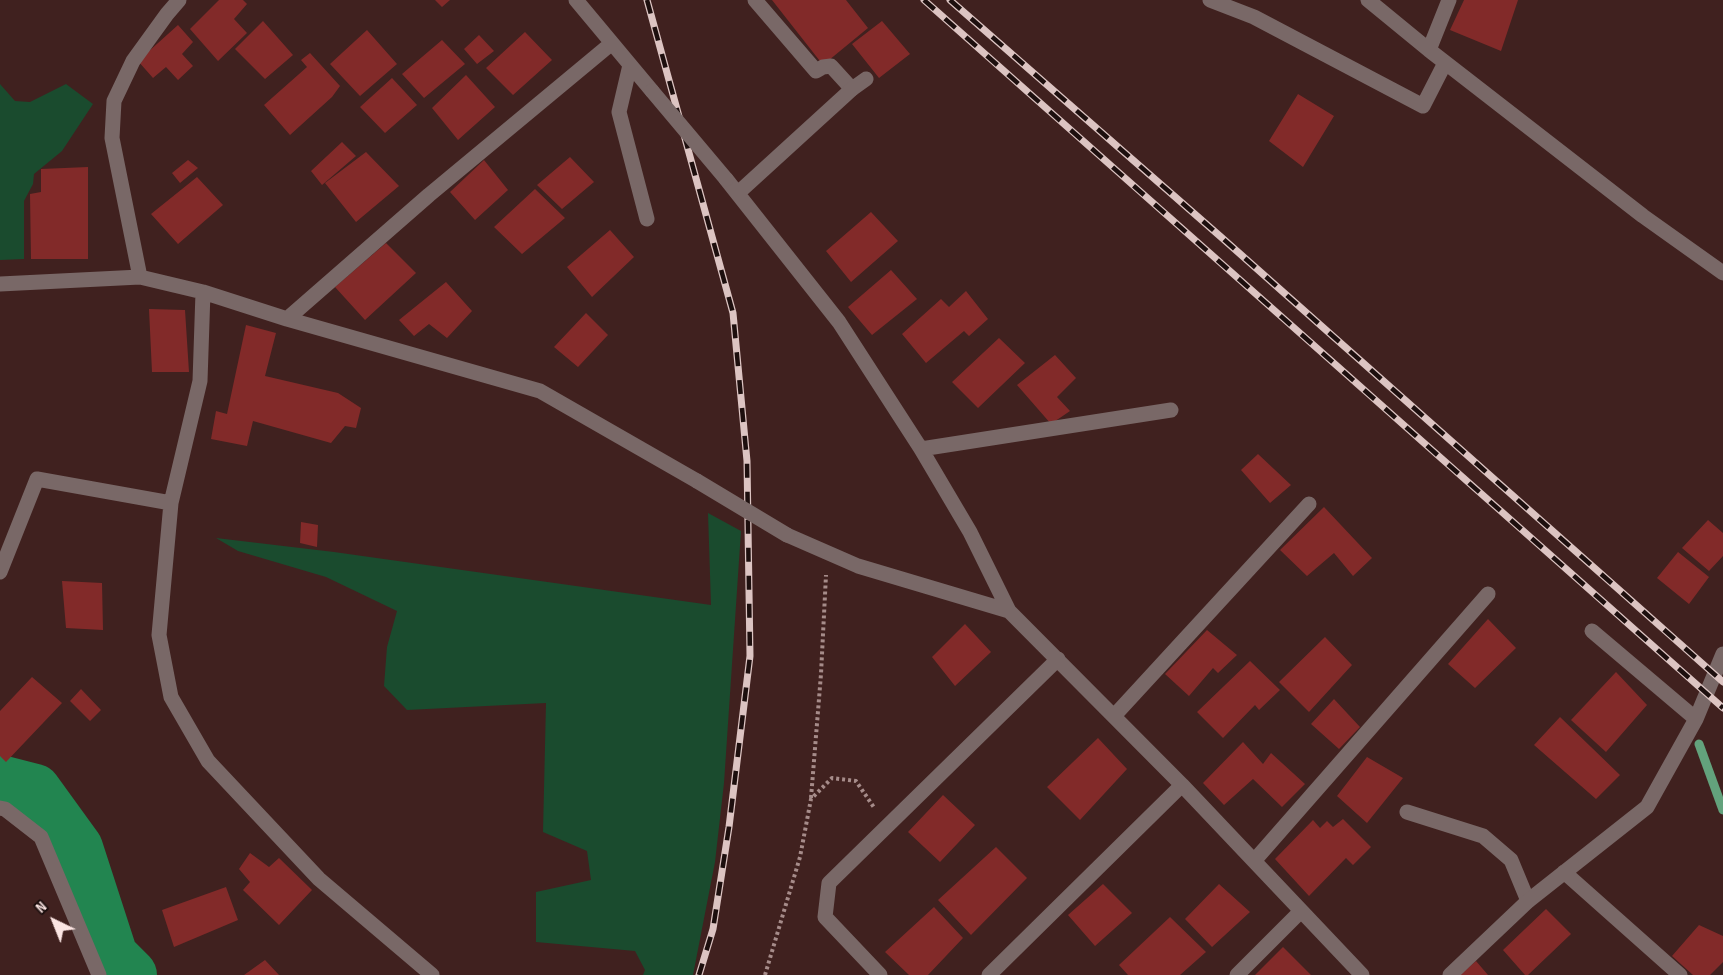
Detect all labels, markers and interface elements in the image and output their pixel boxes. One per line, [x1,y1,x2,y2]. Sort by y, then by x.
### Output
north arrow [24,891,84,951]
text: N [32,898,51,917]

